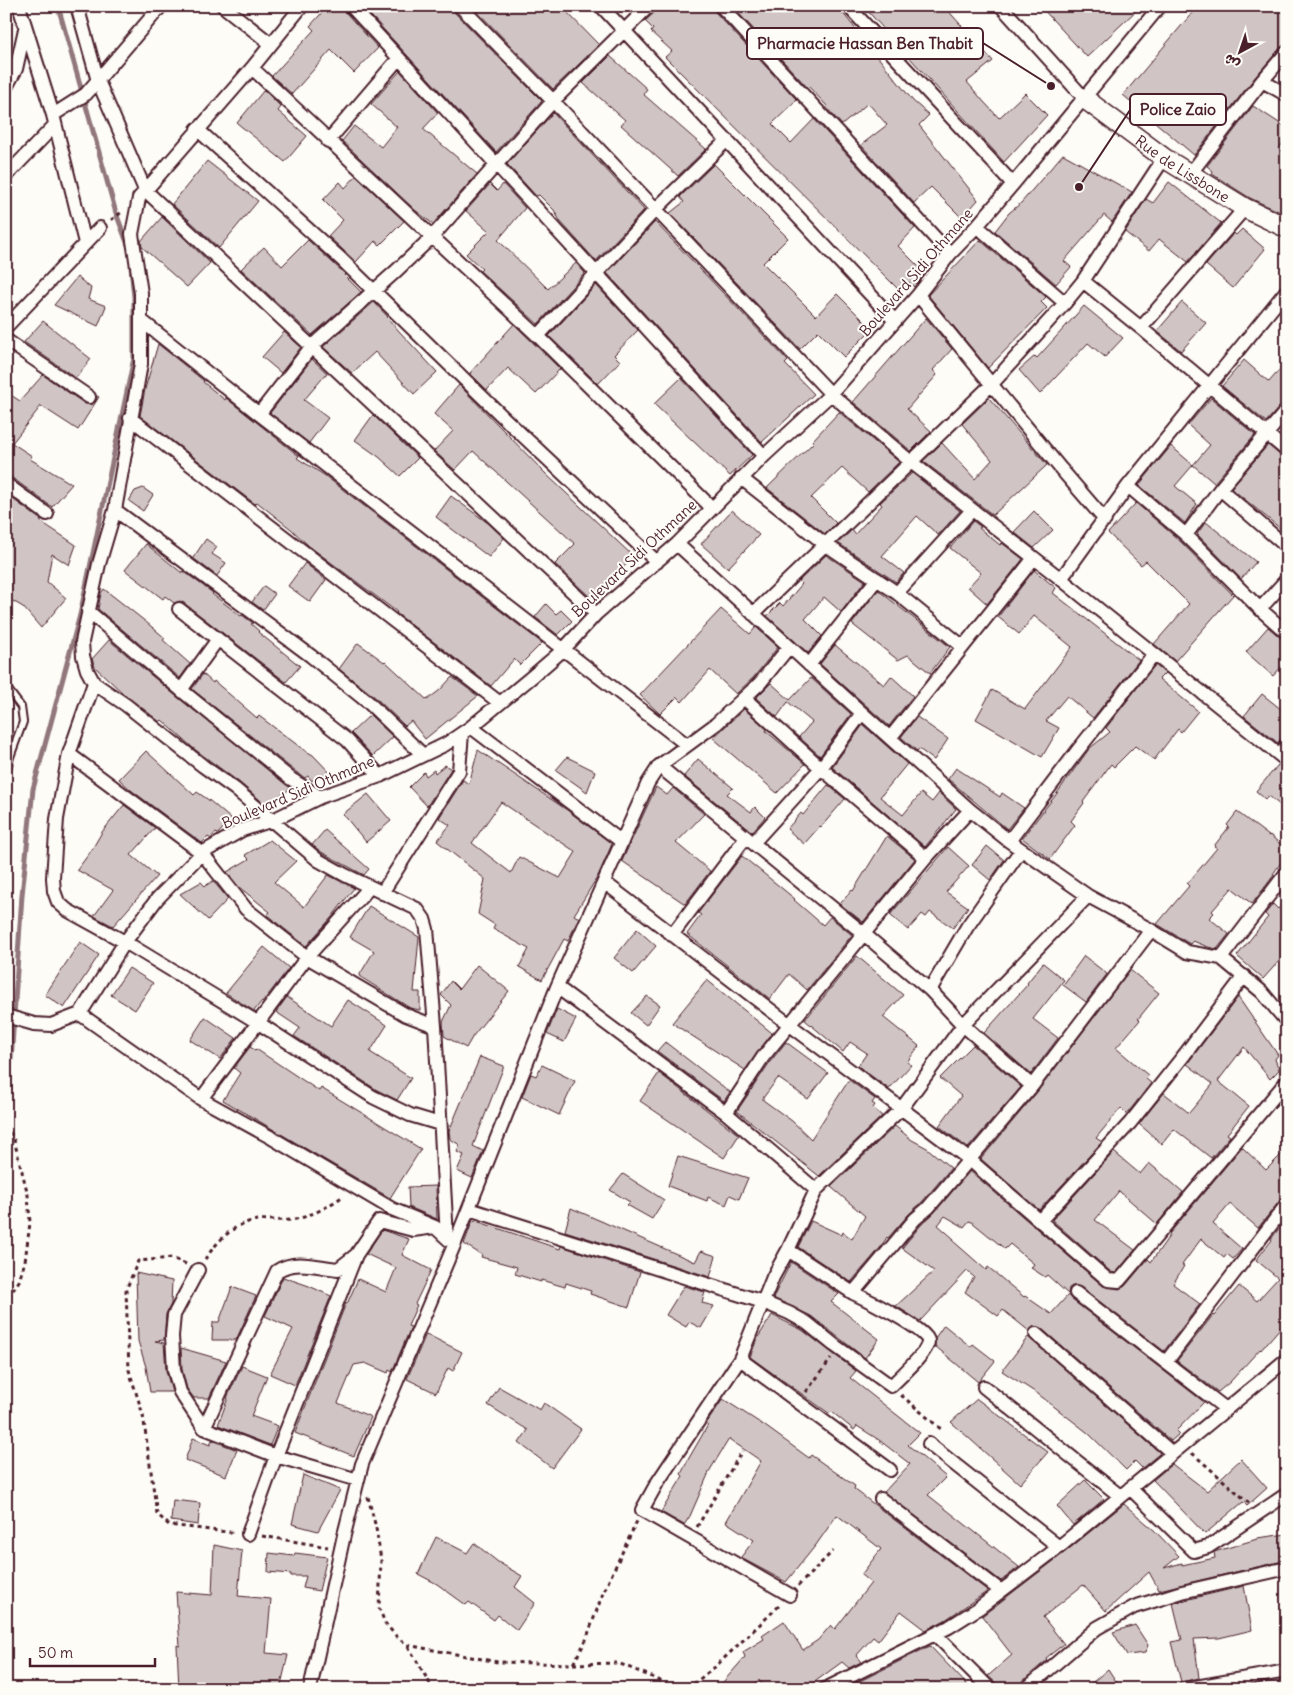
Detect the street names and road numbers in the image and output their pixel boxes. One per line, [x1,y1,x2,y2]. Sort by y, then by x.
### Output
street label: Rue de Lissbone [1132,131,1234,206]
street label: Boulevard Sidi Othmane [855,204,977,340]
street label: Boulevard Sidi Othmane [568,495,700,621]
street label: Boulevard Sidi Othmane [219,751,377,833]

